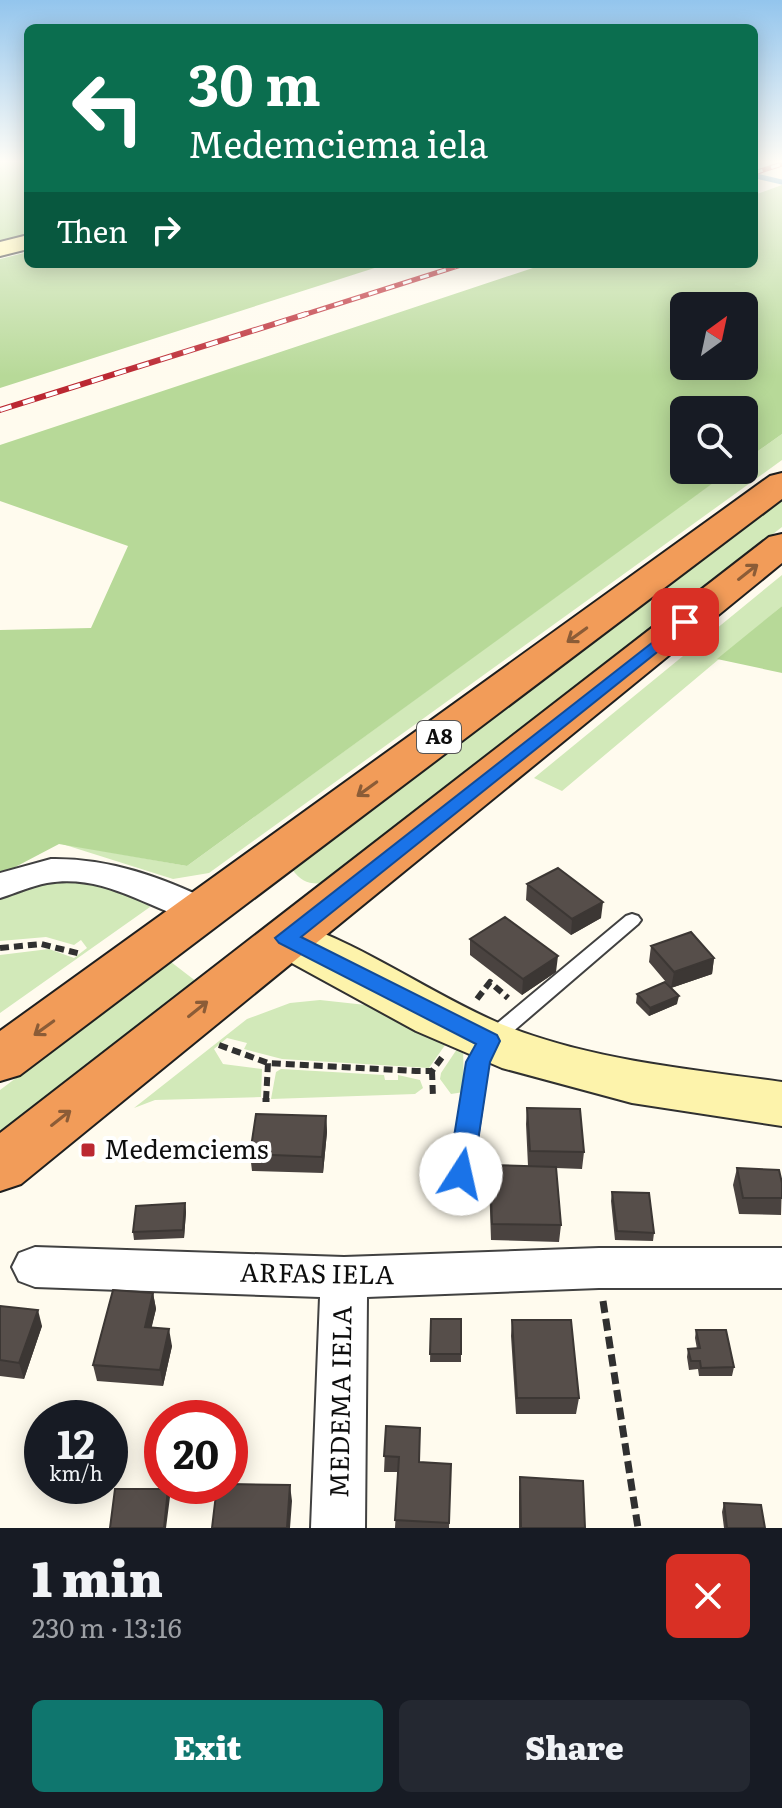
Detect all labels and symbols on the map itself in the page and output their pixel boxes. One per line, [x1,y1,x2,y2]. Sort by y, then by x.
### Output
north arrow [670,292,758,380]
one-way arrow [737,563,758,580]
pin [651,588,719,656]
one-way arrow [566,627,588,643]
road number: A8 [417,721,461,753]
one-way arrow [357,781,379,798]
one-way arrow [187,1000,208,1018]
one-way arrow [33,1019,55,1036]
one-way arrow [50,1109,71,1127]
place label: Medemciems [104,1128,269,1167]
position arrow [419,1132,503,1216]
marker: Medemciems [79,1141,97,1159]
street label: ARFAS IELA [240,1251,395,1292]
street label: MEDEMA IELA [317,1305,360,1498]
speed limit sign: 20 [144,1400,248,1504]

